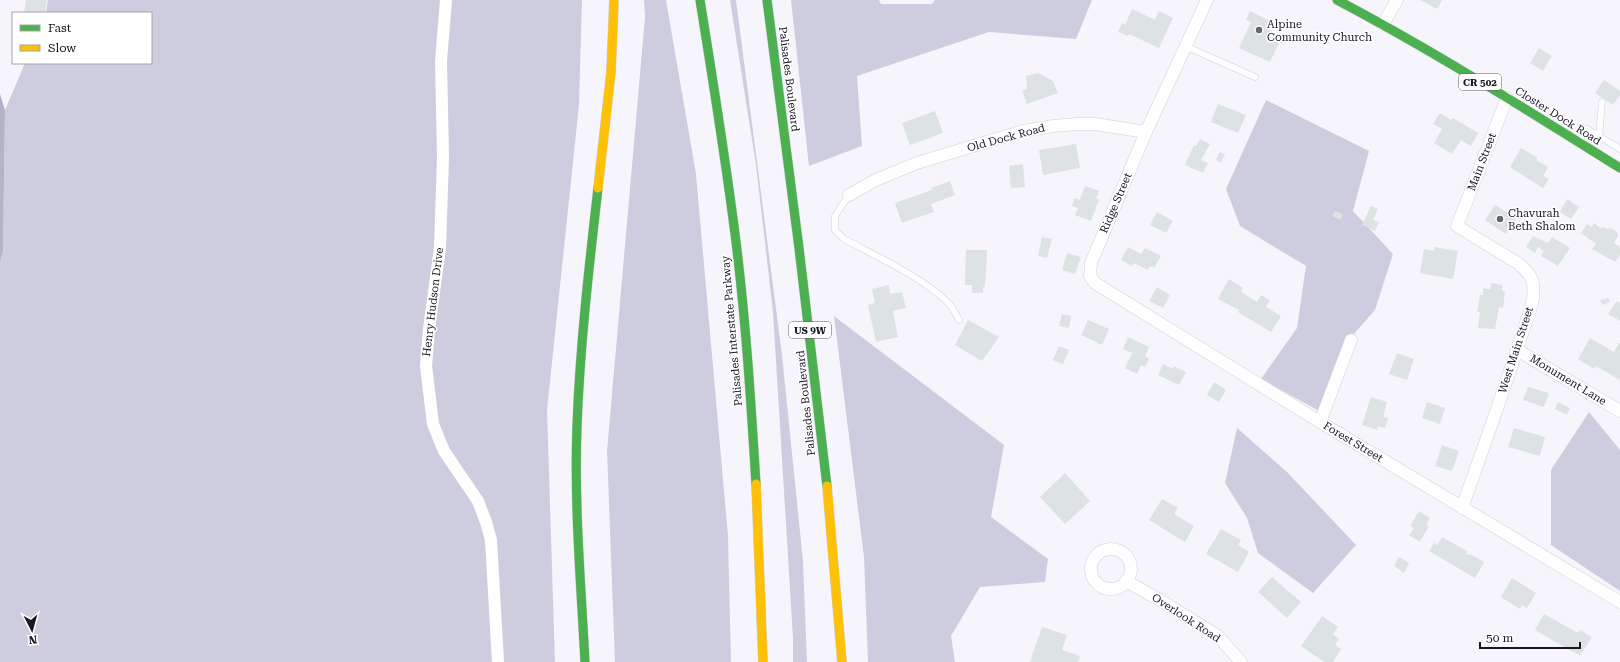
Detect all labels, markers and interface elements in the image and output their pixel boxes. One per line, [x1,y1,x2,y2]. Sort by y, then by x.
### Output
legend [12,12,152,64]
place label: Alpine Community Church [1267,18,1372,44]
text: Fast [48,21,72,35]
marker: Alpine Community Church [1254,25,1264,35]
street label: Palisades Boulevard [776,26,802,132]
text: Slow [48,41,76,55]
road number: CR 502 [1459,74,1501,90]
street label: Closter Dock Road [1513,84,1603,148]
street label: Old Dock Road [966,121,1046,155]
street label: Main Street [1465,131,1499,193]
street label: Ridge Street [1097,171,1135,235]
place label: Chavurah Beth Shalom [1508,207,1576,233]
marker: Chavurah Beth Shalom [1495,214,1505,224]
street label: Henry Hudson Drive [420,247,446,357]
street label: Palisades Interstate Parkway [719,255,745,407]
street label: West Main Street [1496,305,1536,395]
road number: US 9W [789,322,831,338]
street label: Palisades Boulevard [794,350,818,456]
street label: Monument Lane [1527,352,1609,408]
street label: Forest Street [1321,419,1385,465]
street label: Overlook Road [1149,591,1223,645]
north arrow [12,610,52,650]
scale bar [1480,624,1580,650]
text: 50 m [1486,631,1513,645]
text: N [28,633,38,646]

